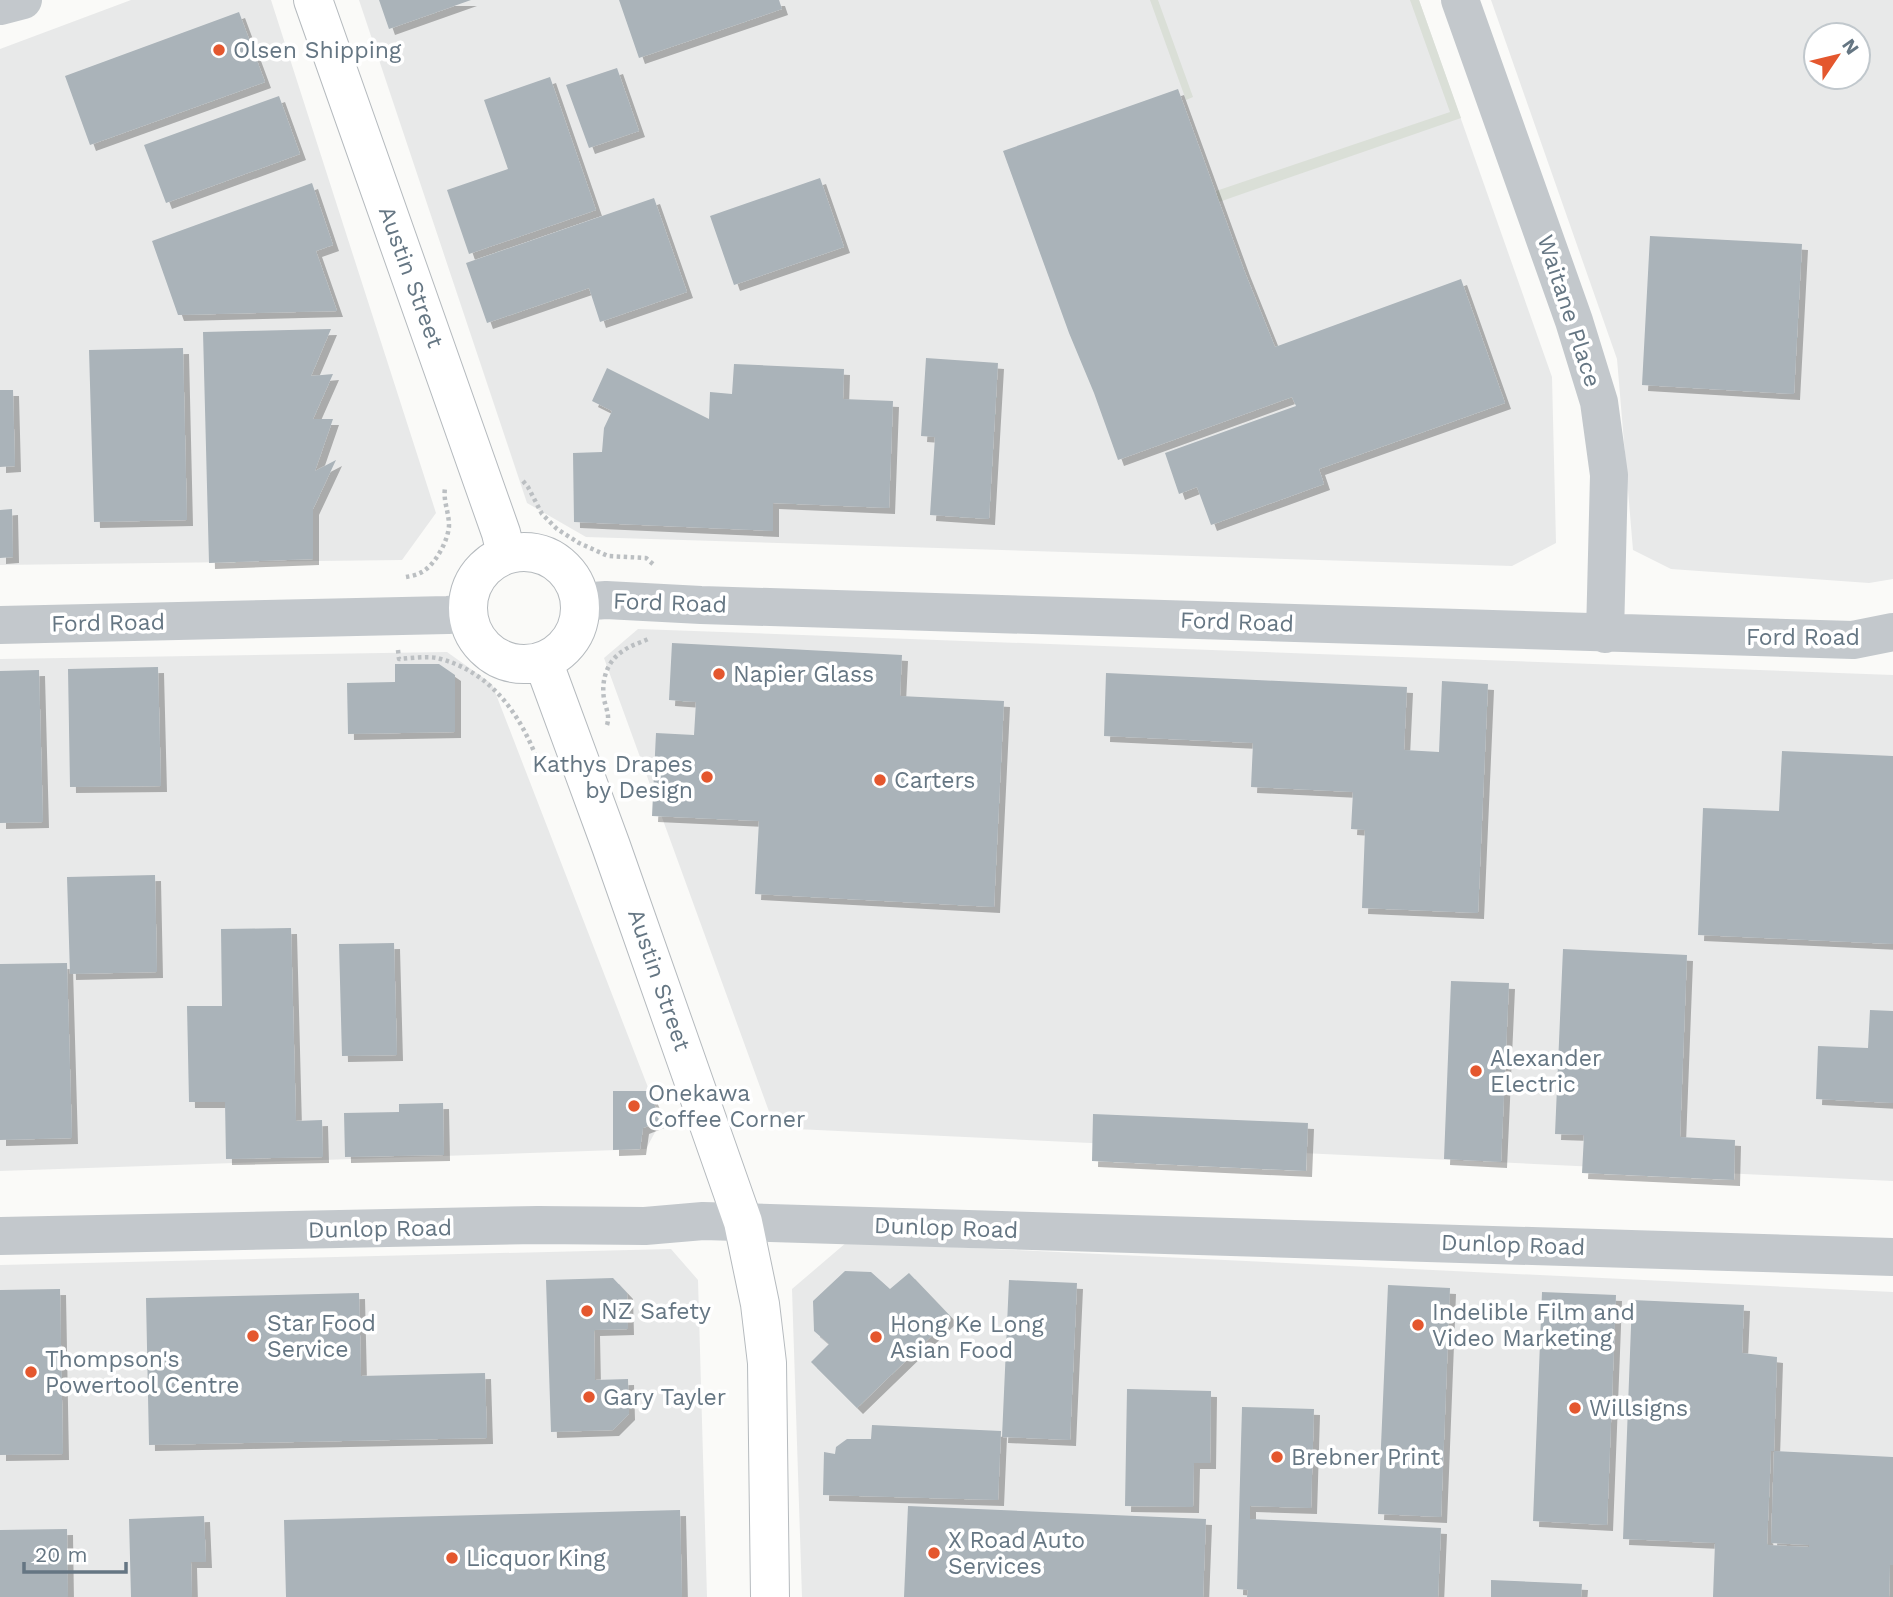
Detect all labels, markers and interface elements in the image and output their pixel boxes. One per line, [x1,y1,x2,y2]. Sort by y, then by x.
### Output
north arrow [1802,21,1872,91]
text: N [1837,34,1864,59]
place label: Olsen Shipping [233,37,402,64]
marker: Olsen Shipping [211,42,227,58]
street label: Austin Street [373,203,449,352]
street label: Waitane Place [1532,231,1606,391]
street label: Ford Road [613,588,727,618]
street label: Ford Road [1180,607,1294,637]
street label: Ford Road [51,609,165,637]
street label: Ford Road [1746,624,1860,651]
place label: Napier Glass [733,661,874,688]
marker: Napier Glass [711,666,727,682]
place label: Kathys Drapes by Design [532,751,693,804]
place label: Carters [894,767,975,794]
marker: Kathys Drapes by Design [699,769,715,785]
marker: Carters [872,772,888,788]
street label: Austin Street [622,905,696,1055]
place label: Alexander Electric [1490,1045,1601,1098]
marker: Alexander Electric [1468,1063,1484,1079]
place label: Onekawa Coffee Corner [648,1080,805,1133]
marker: Onekawa Coffee Corner [626,1098,642,1114]
street label: Dunlop Road [873,1212,1019,1244]
street label: Dunlop Road [308,1214,452,1244]
street label: Dunlop Road [1440,1229,1586,1261]
place label: NZ Safety [601,1298,711,1325]
place label: Indelible Film and Video Marketing [1432,1299,1635,1352]
marker: NZ Safety [579,1303,595,1319]
place label: Star Food Service [267,1310,376,1363]
place label: Hong Ke Long Asian Food [890,1311,1044,1364]
marker: Indelible Film and Video Marketing [1410,1317,1426,1333]
marker: Star Food Service [245,1328,261,1344]
marker: Hong Ke Long Asian Food [868,1329,884,1345]
place label: Thompson's Powertool Centre [45,1346,239,1399]
marker: Thompson's Powertool Centre [23,1364,39,1380]
place label: Gary Tayler [603,1384,726,1411]
marker: Gary Tayler [581,1389,597,1405]
place label: Willsigns [1589,1395,1688,1422]
marker: Willsigns [1567,1400,1583,1416]
place label: Brebner Print [1291,1444,1441,1471]
marker: Brebner Print [1269,1449,1285,1465]
place label: X Road Auto Services [948,1527,1085,1580]
scale bar [24,1530,126,1574]
text: 20 m [35,1542,87,1567]
place label: Licquor King [466,1545,606,1572]
marker: X Road Auto Services [926,1545,942,1561]
marker: Licquor King [444,1550,460,1566]

